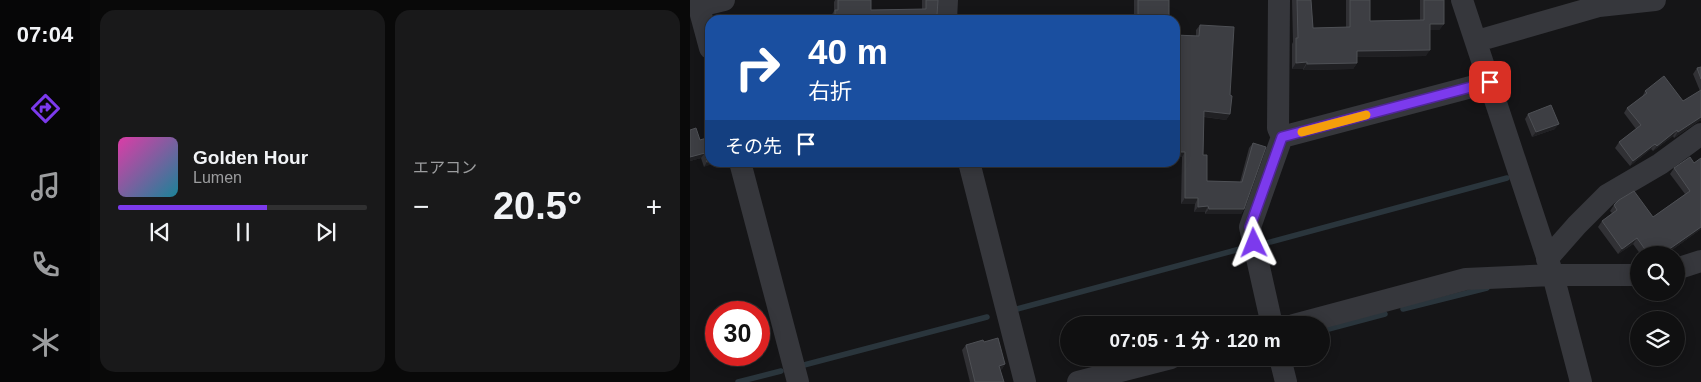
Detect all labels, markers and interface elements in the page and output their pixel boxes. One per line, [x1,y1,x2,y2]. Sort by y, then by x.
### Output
text: 07:04 [17,22,73,47]
text: 40 m [808,32,888,71]
icon: right [725,35,790,100]
pin [1469,61,1511,103]
icon: arrive [1476,68,1504,96]
text: 右折 [808,79,852,104]
icon: directions [28,91,63,126]
icon: arrive [792,130,820,158]
text: その先 [725,136,782,157]
text: Golden Hour [193,147,308,168]
text: エアコン [413,159,477,176]
icon: music [28,169,63,204]
text: Lumen [193,169,242,186]
text: 20.5° [493,185,582,227]
text: − [413,191,429,222]
text: + [646,191,662,222]
position arrow [1227,216,1279,268]
icon: previous [146,218,174,246]
icon: pause [229,218,257,246]
icon: next [312,218,340,246]
map controls [1630,246,1685,366]
button: search [1630,246,1685,301]
icon: phone [28,247,63,282]
speed limit sign: 30 [705,301,770,366]
button: layers [1630,311,1685,366]
icon: climate [28,325,63,360]
text: 07:05 · 1 分 · 120 m [1109,330,1281,351]

